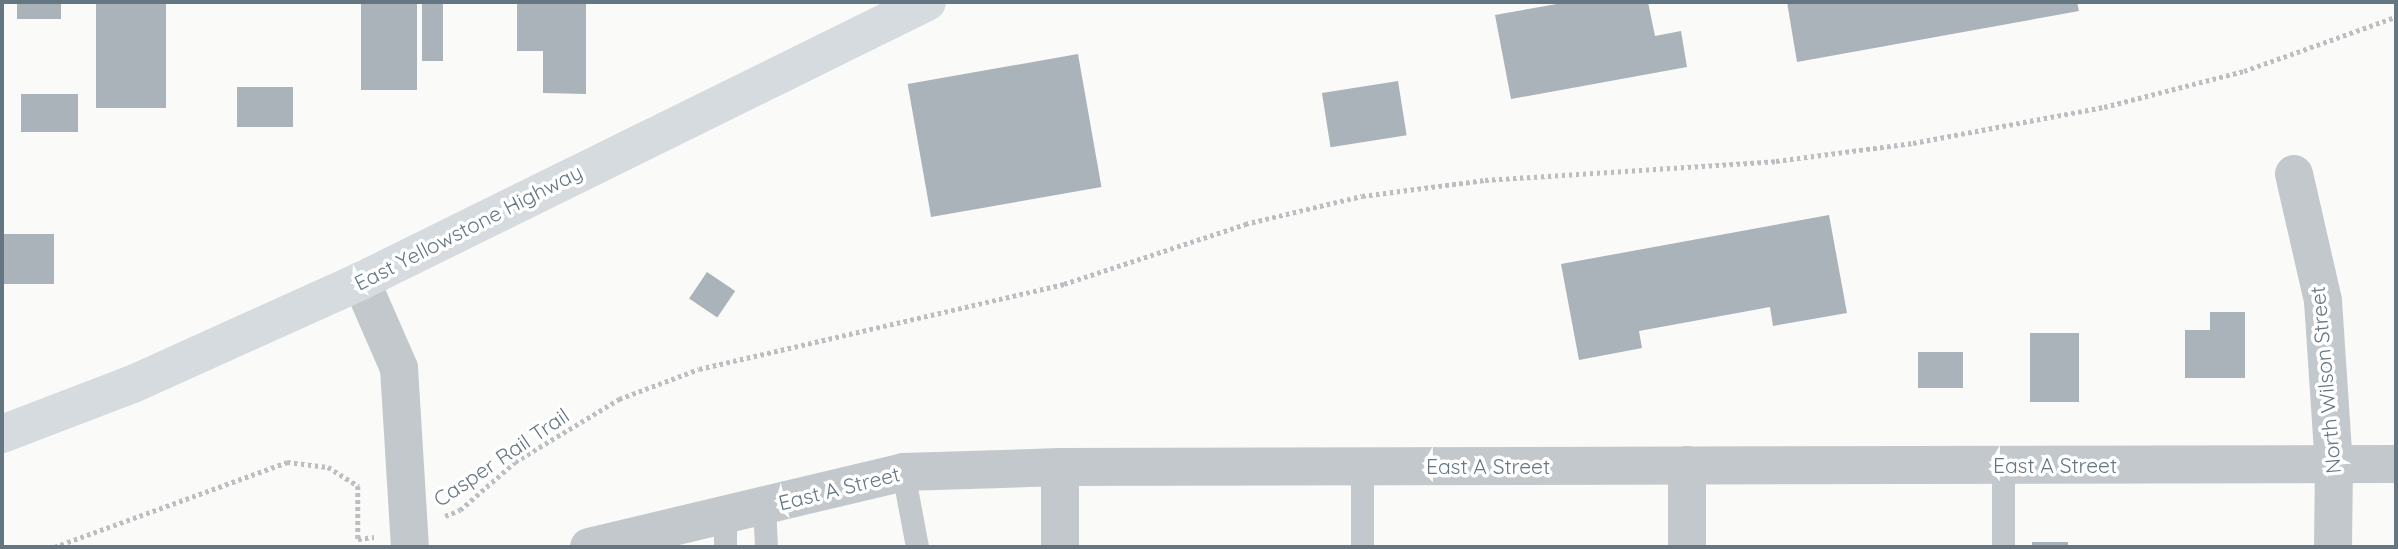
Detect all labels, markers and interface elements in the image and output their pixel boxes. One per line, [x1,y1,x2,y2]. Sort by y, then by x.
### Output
street label: East Yellowstone Highway [350,158,586,296]
street label: North Wilson Street [2304,285,2346,475]
street label: Casper Rail Trail [428,402,574,512]
street label: East A Street [1993,452,2117,478]
street label: East A Street [1426,453,1550,479]
street label: East A Street [776,461,902,515]

